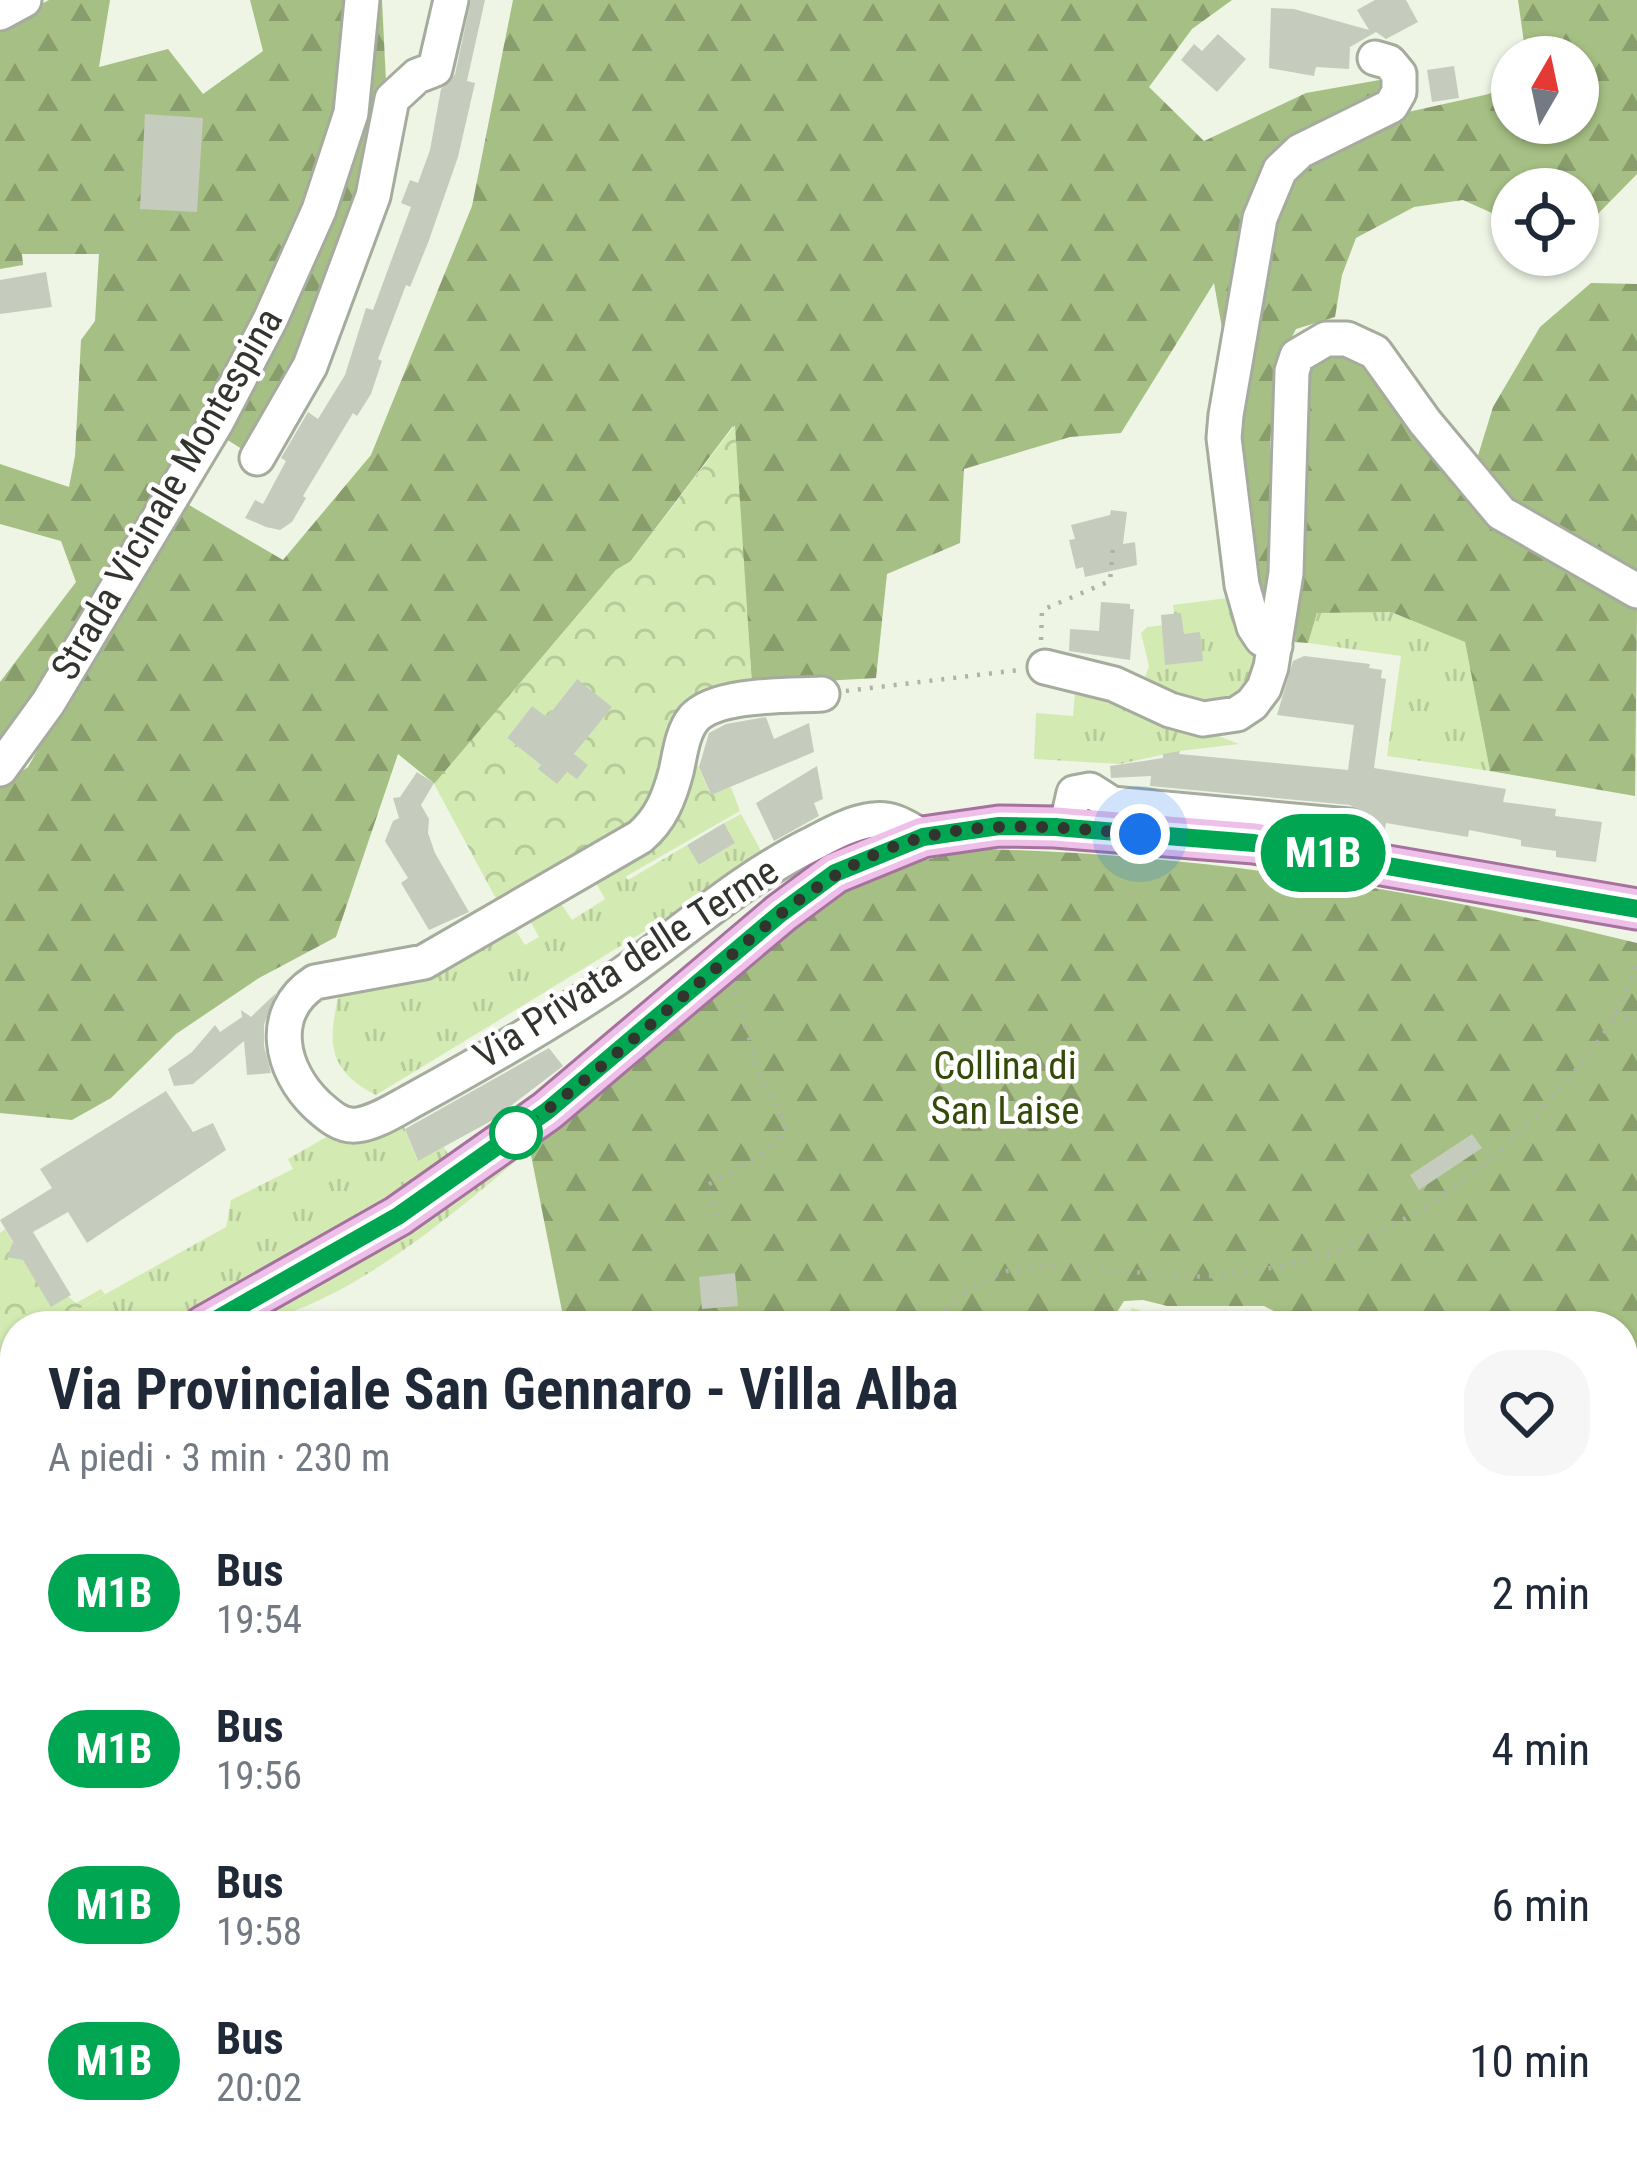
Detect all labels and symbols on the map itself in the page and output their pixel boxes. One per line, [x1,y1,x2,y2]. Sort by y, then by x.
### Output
north arrow [1491,36,1599,144]
street label: Strada Vicinale Montespina [42,300,292,688]
your location [1110,804,1170,864]
line badge: M1B [1254,814,1392,892]
street label: Via Privata delle Terme [465,847,787,1079]
park label: Collina di San Laise [931,1043,1080,1134]
unlabelled marker [491,1108,541,1158]

